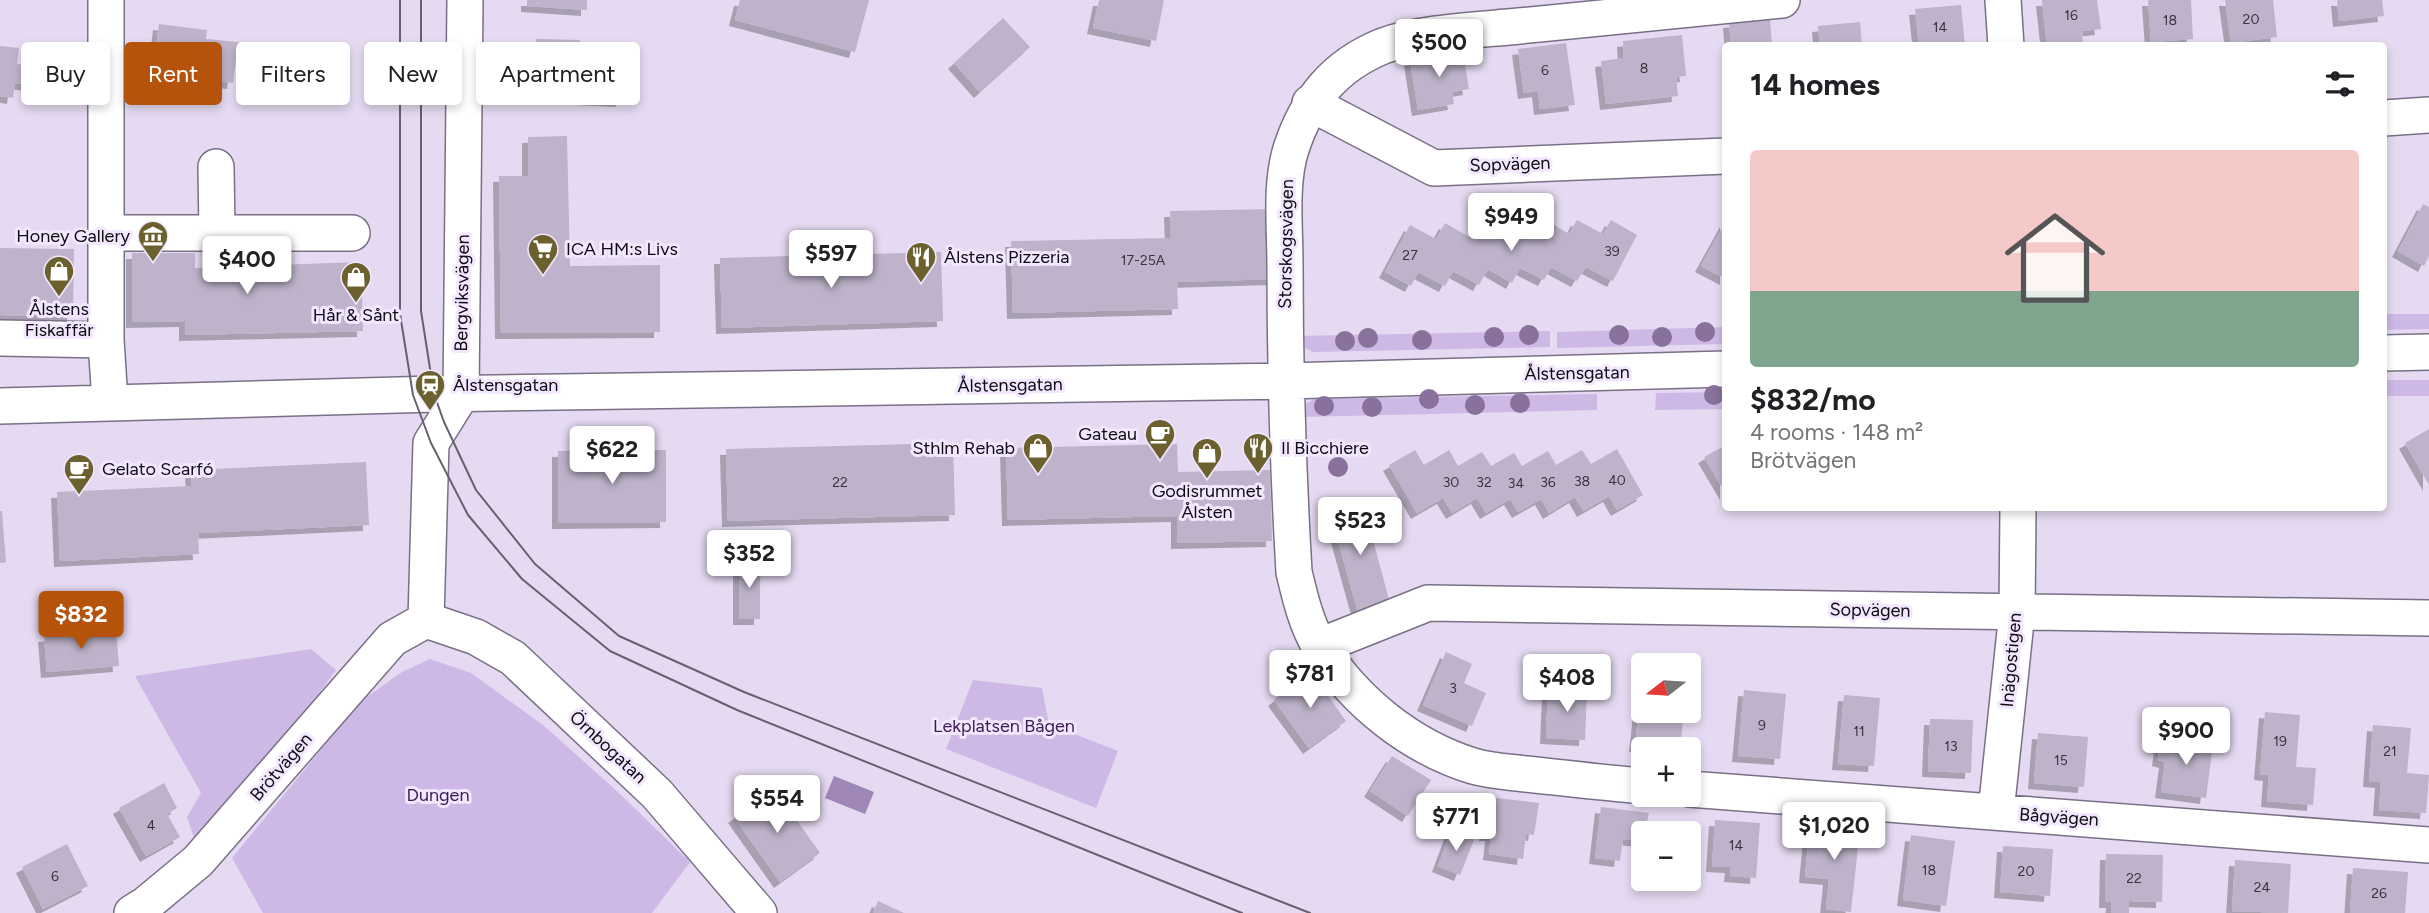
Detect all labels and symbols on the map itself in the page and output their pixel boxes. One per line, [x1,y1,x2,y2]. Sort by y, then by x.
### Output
house number: 16 [2064,7,2078,24]
house number: 20 [2243,11,2259,28]
house number: 18 [2163,12,2177,29]
house number: 14 [1933,19,1948,36]
pin: $500 [1398,20,1480,79]
house number: 8 [1640,60,1648,77]
house number: 6 [1541,62,1549,79]
street label: Sopvägen [1469,152,1551,176]
street label: Storskogsvägen [1274,179,1298,309]
pin: $949 [1470,194,1552,253]
museum icon: Honey Gallery [136,219,170,263]
place label: Honey Gallery [16,225,131,247]
pin: $597 [790,230,872,290]
supermarket icon: ICA HM:s Livs [526,232,560,276]
street label: Bergviksvägen [450,234,474,352]
pin: $400 [206,236,288,296]
place label: ICA HM:s Livs [566,238,678,260]
restaurant icon: Ålstens Pizzeria [904,240,938,284]
house number: 39 [1604,243,1620,260]
place label: Ålstens Pizzeria [944,246,1070,268]
house number: 27 [1402,247,1418,264]
house number: 17-25A [1121,252,1166,269]
shop icon: Ålstens Fiskaffär [42,254,76,298]
shop icon: Hår & Sånt [339,260,373,304]
place label: Ålstens Fiskaffär [25,298,93,341]
place label: Hår & Sånt [313,304,399,326]
street label: Ålstensgatan [1524,361,1630,385]
station icon: Ålstensgatan [413,368,447,412]
street label: Ålstensgatan [957,373,1063,397]
place label: Ålstensgatan [453,374,558,396]
cafe icon: Gateau [1143,417,1177,461]
place label: Gateau [1078,423,1137,445]
pin: $622 [571,426,653,486]
shop icon: Sthlm Rehab [1021,431,1055,475]
restaurant icon: Il Bicchiere [1241,431,1275,475]
shop icon: Godisrummet Ålsten [1190,436,1224,480]
place label: Sthlm Rehab [913,437,1015,459]
place label: Il Bicchiere [1281,437,1369,459]
cafe icon: Gelato Scarfó [62,452,96,496]
place label: Gelato Scarfó [102,458,213,480]
house number: 40 [1608,472,1626,489]
house number: 38 [1574,473,1590,490]
house number: 22 [832,474,848,491]
house number: 30 [1443,474,1459,491]
house number: 32 [1476,474,1492,491]
house number: 36 [1540,474,1556,491]
house number: 34 [1508,475,1524,492]
place label: Godisrummet Ålsten [1152,480,1263,523]
pin: $523 [1319,498,1401,557]
pin: $352 [708,530,790,590]
pin: $832 [40,592,122,651]
street label: Sopvägen [1829,598,1911,622]
street label: Inägostigen [1996,612,2026,708]
pin: $781 [1269,650,1351,710]
north arrow [1631,653,1701,723]
pin: $408 [1526,654,1608,714]
house number: 3 [1449,680,1457,697]
street label: Örnbogatan [565,706,651,788]
pin: $900 [2145,708,2227,767]
park label: Lekplatsen Bågen [933,715,1075,737]
house number: 9 [1758,717,1766,734]
house number: 11 [1853,723,1865,740]
street label: Brötvägen [245,728,317,806]
house number: 19 [2273,733,2287,750]
house number: 13 [1944,738,1958,755]
house number: 21 [2383,743,2397,760]
house number: 15 [2054,752,2068,769]
pin: $554 [736,776,818,835]
park label: Dungen [407,784,469,806]
pin: $771 [1415,794,1497,853]
pin: $1,020 [1777,802,1891,862]
street label: Bågvägen [2018,803,2100,831]
house number: 4 [147,817,156,834]
house number: 14 [1729,837,1744,854]
house number: 18 [1922,862,1936,879]
house number: 20 [2018,863,2034,880]
house number: 6 [51,868,59,885]
house number: 22 [2126,870,2142,887]
house number: 24 [2254,879,2271,896]
house number: 26 [2371,885,2387,902]

